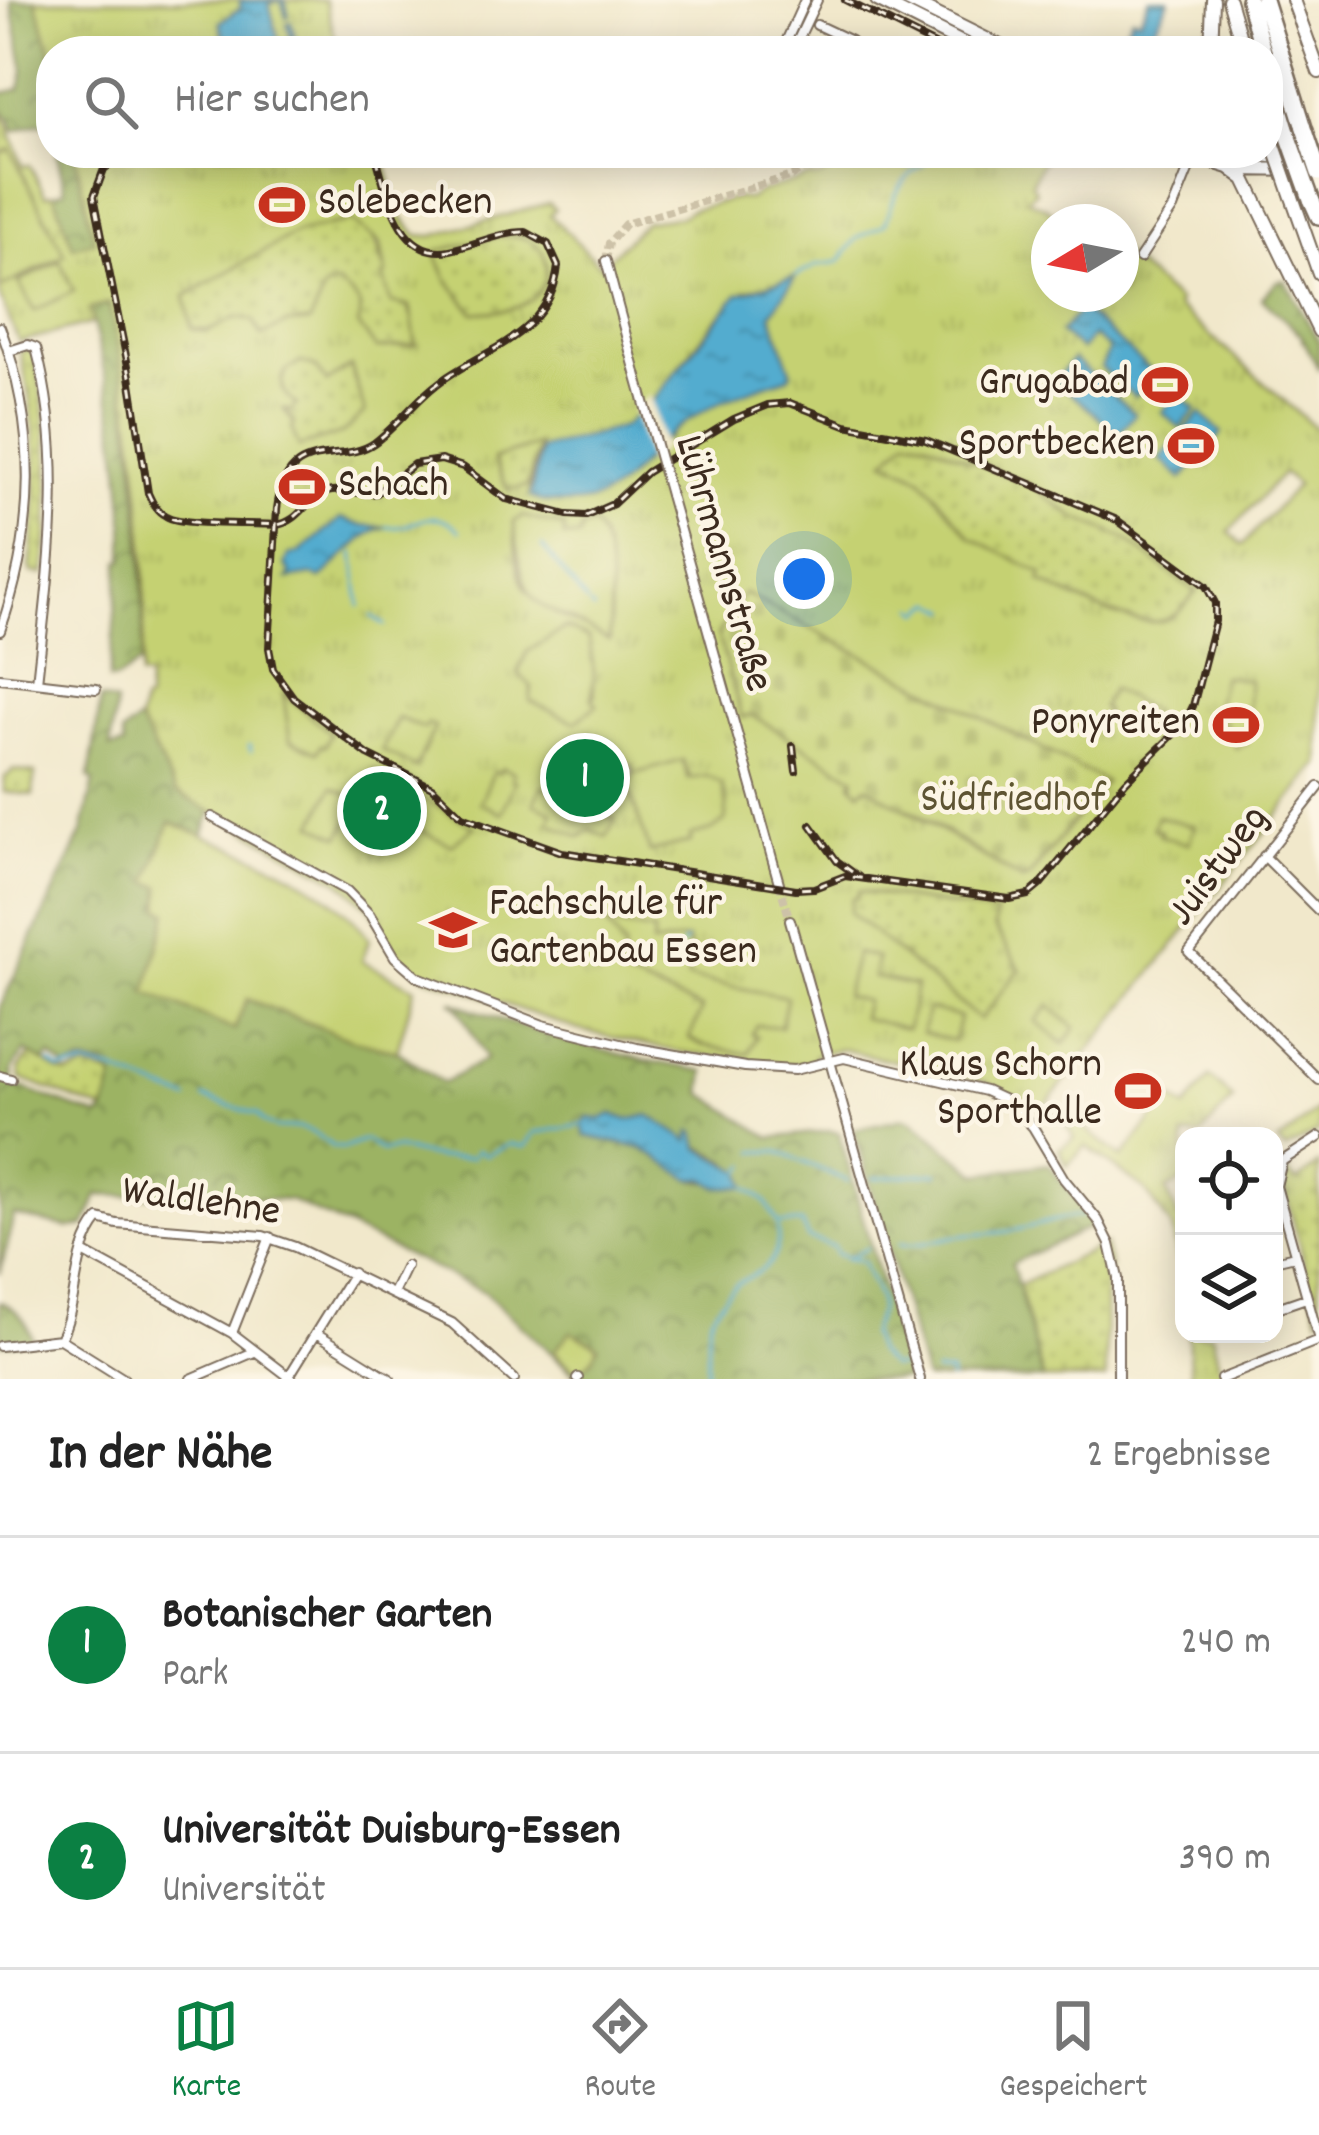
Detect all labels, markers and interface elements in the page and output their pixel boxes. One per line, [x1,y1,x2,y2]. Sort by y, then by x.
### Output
search box [36,36,1283,168]
icon: search [78,69,144,135]
text: Hier suchen [174,70,370,134]
place label: Solebecken [318,175,492,235]
sports icon: Solebecken [257,180,307,230]
north arrow [1031,204,1139,312]
place label: Grugabad [978,355,1129,415]
sports icon: Grugabad [1140,360,1190,410]
place label: Sportbecken [959,416,1155,476]
sports icon: Sportbecken [1166,421,1216,471]
street label: Lührmannstraße [656,429,786,699]
place label: Schach [338,457,448,517]
sports icon: Schach [277,462,327,512]
your location [774,549,834,609]
place label: Ponyreiten [1031,695,1200,755]
sports icon: Ponyreiten [1211,700,1261,750]
pin: 1 [546,733,624,823]
pin: 2 [343,766,421,856]
park label: Südfriedhof [920,772,1107,832]
street label: Juistweg [1154,794,1286,940]
place label: Fachschule für Gartenbau Essen [489,876,757,984]
school or university icon: Fachschule für Gartenbau Essen [428,905,478,955]
place label: Klaus Schorn Sporthalle [899,1037,1102,1145]
sports icon: Klaus Schorn Sporthalle [1113,1066,1163,1116]
map controls [1175,1127,1283,1343]
button: locate [1175,1127,1283,1235]
street label: Waldlehne [118,1163,284,1245]
button: layers [1175,1235,1283,1343]
text: In der Nähe [48,1421,272,1493]
text: 2 Ergebnisse [1087,1430,1271,1485]
text: Botanischer Garten [162,1585,492,1649]
text: 1 [83,1617,91,1672]
text: 240 m [1181,1617,1271,1672]
text: Park [162,1649,228,1704]
text: Universität Duisburg-Essen [162,1801,621,1865]
text: 2 [78,1833,96,1888]
text: 390 m [1179,1833,1271,1888]
text: Universität [162,1865,326,1920]
tab: Karte [172,1993,241,2112]
tab: Route [584,1993,656,2112]
tab: Gespeichert [999,1993,1147,2112]

